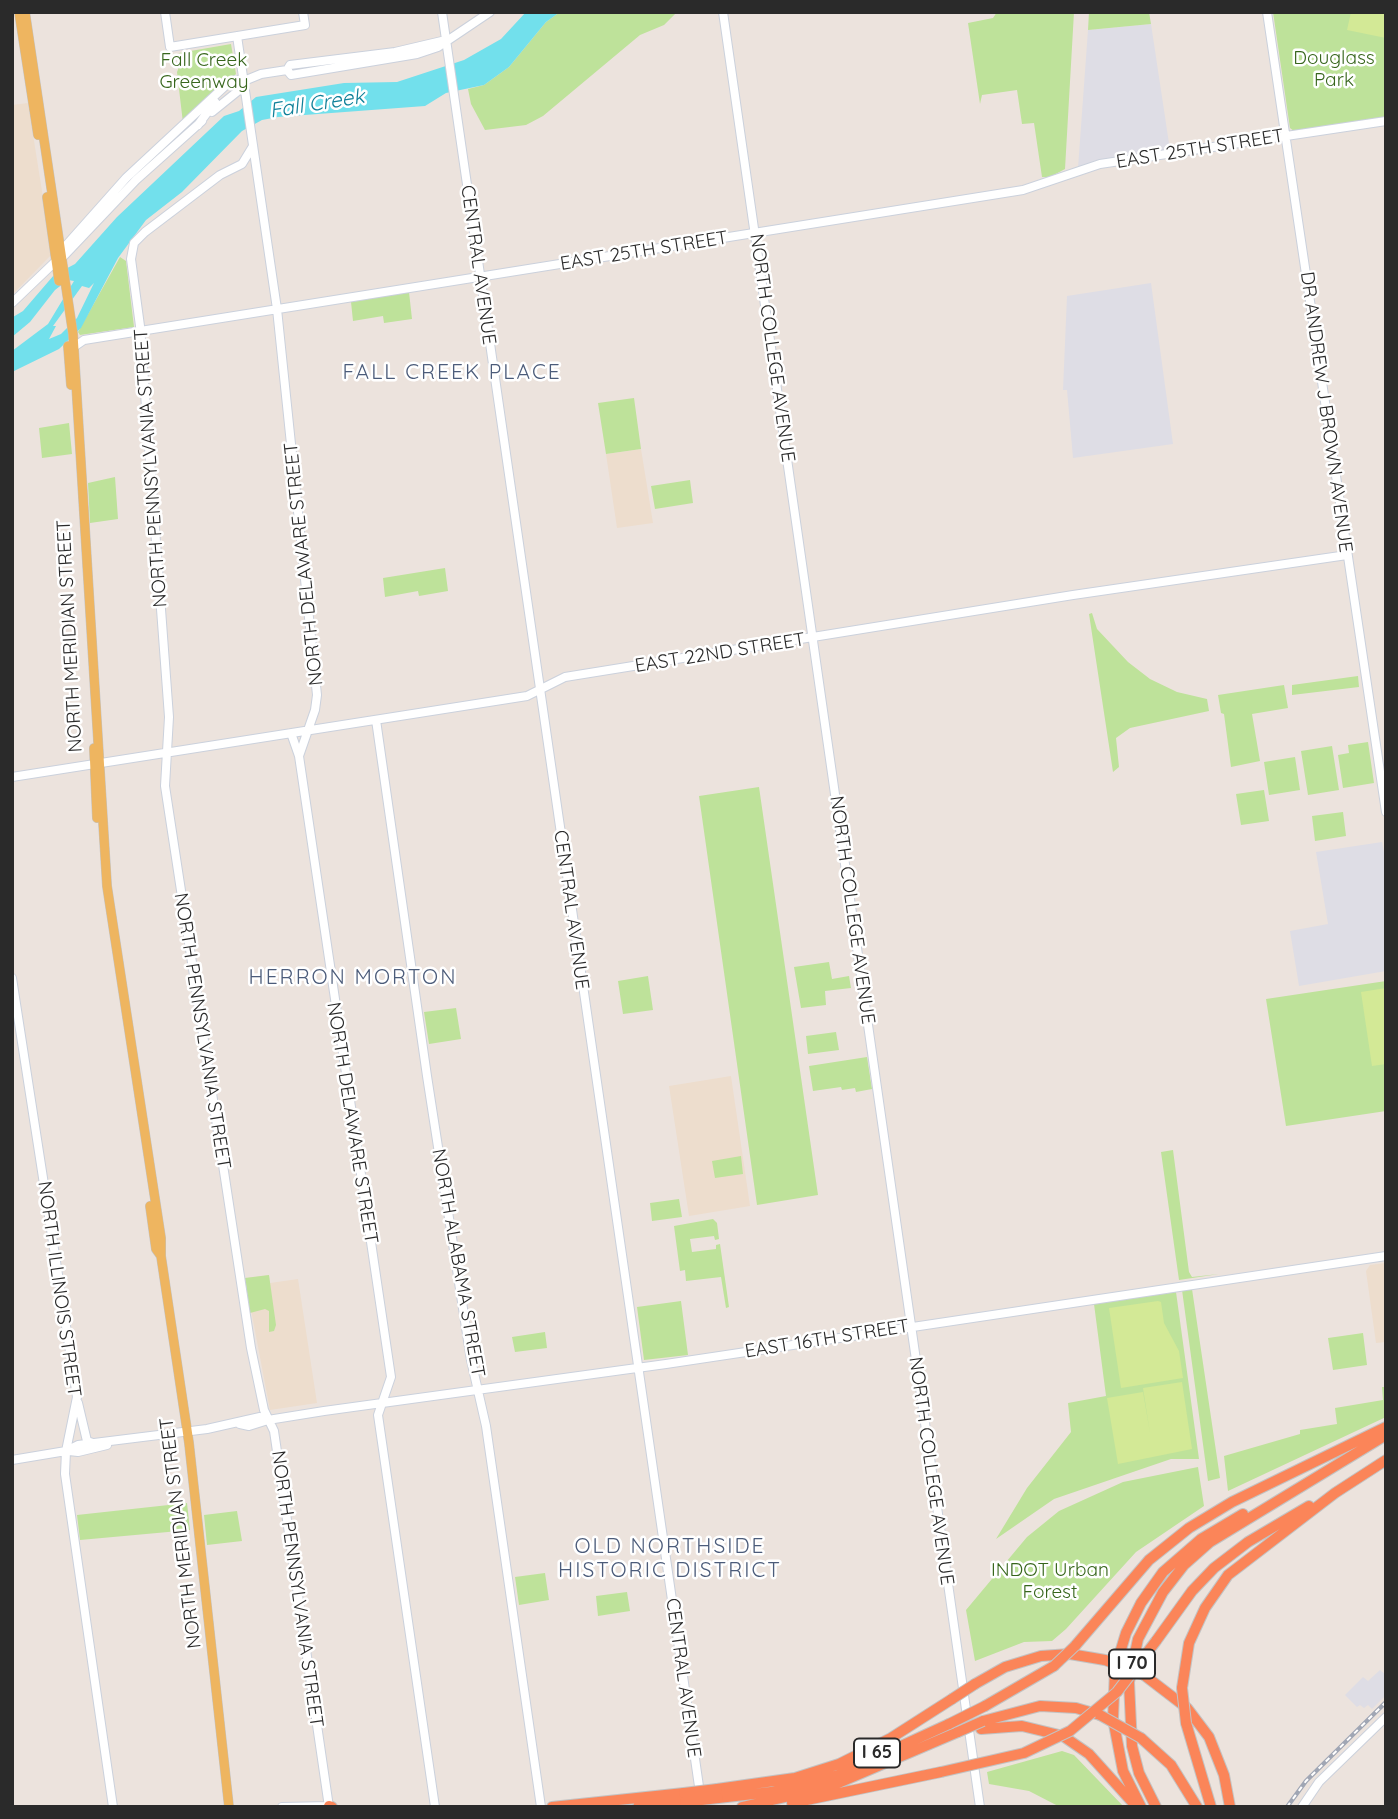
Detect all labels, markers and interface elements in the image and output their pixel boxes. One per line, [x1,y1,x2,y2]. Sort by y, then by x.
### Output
park label: Douglass Park [1293,47,1375,91]
park label: Fall Creek Greenway [159,49,249,93]
water label: Fall Creek [268,84,366,124]
street label: EAST 25TH STREET [1114,124,1286,174]
street label: CENTRAL AVENUE [456,184,500,346]
street label: EAST 25TH STREET [558,226,730,276]
street label: NORTH COLLEGE AVENUE [745,232,799,464]
street label: DR ANDREW J BROWN AVENUE [1295,270,1357,554]
street label: NORTH PENNSYLVANIA STREET [130,328,172,608]
district label: FALL CREEK PLACE [344,360,560,386]
street label: NORTH DELAWARE STREET [280,441,328,687]
street label: NORTH MERIDIAN STREET [53,519,87,753]
street label: EAST 22ND STREET [633,628,807,678]
street label: NORTH COLLEGE AVENUE [825,794,879,1026]
street label: CENTRAL AVENUE [549,829,593,991]
street label: NORTH PENNSYLVANIA STREET [169,891,235,1171]
district label: HERRON MORTON [250,965,456,991]
street label: NORTH DELAWARE STREET [322,1000,382,1246]
street label: NORTH ALABAMA STREET [427,1147,489,1379]
street label: NORTH ILLINOIS STREET [33,1180,85,1398]
street label: EAST 16TH STREET [743,1315,911,1363]
street label: NORTH COLLEGE AVENUE [904,1355,958,1587]
street label: NORTH MERIDIAN STREET [155,1416,207,1650]
street label: NORTH PENNSYLVANIA STREET [266,1449,328,1729]
district label: OLD NORTHSIDE HISTORIC DISTRICT [560,1534,780,1584]
park label: INDOT Urban Forest [991,1559,1109,1603]
street label: CENTRAL AVENUE [661,1597,705,1759]
road number: I 70 [1109,1650,1155,1679]
road number: I 65 [854,1738,900,1768]

